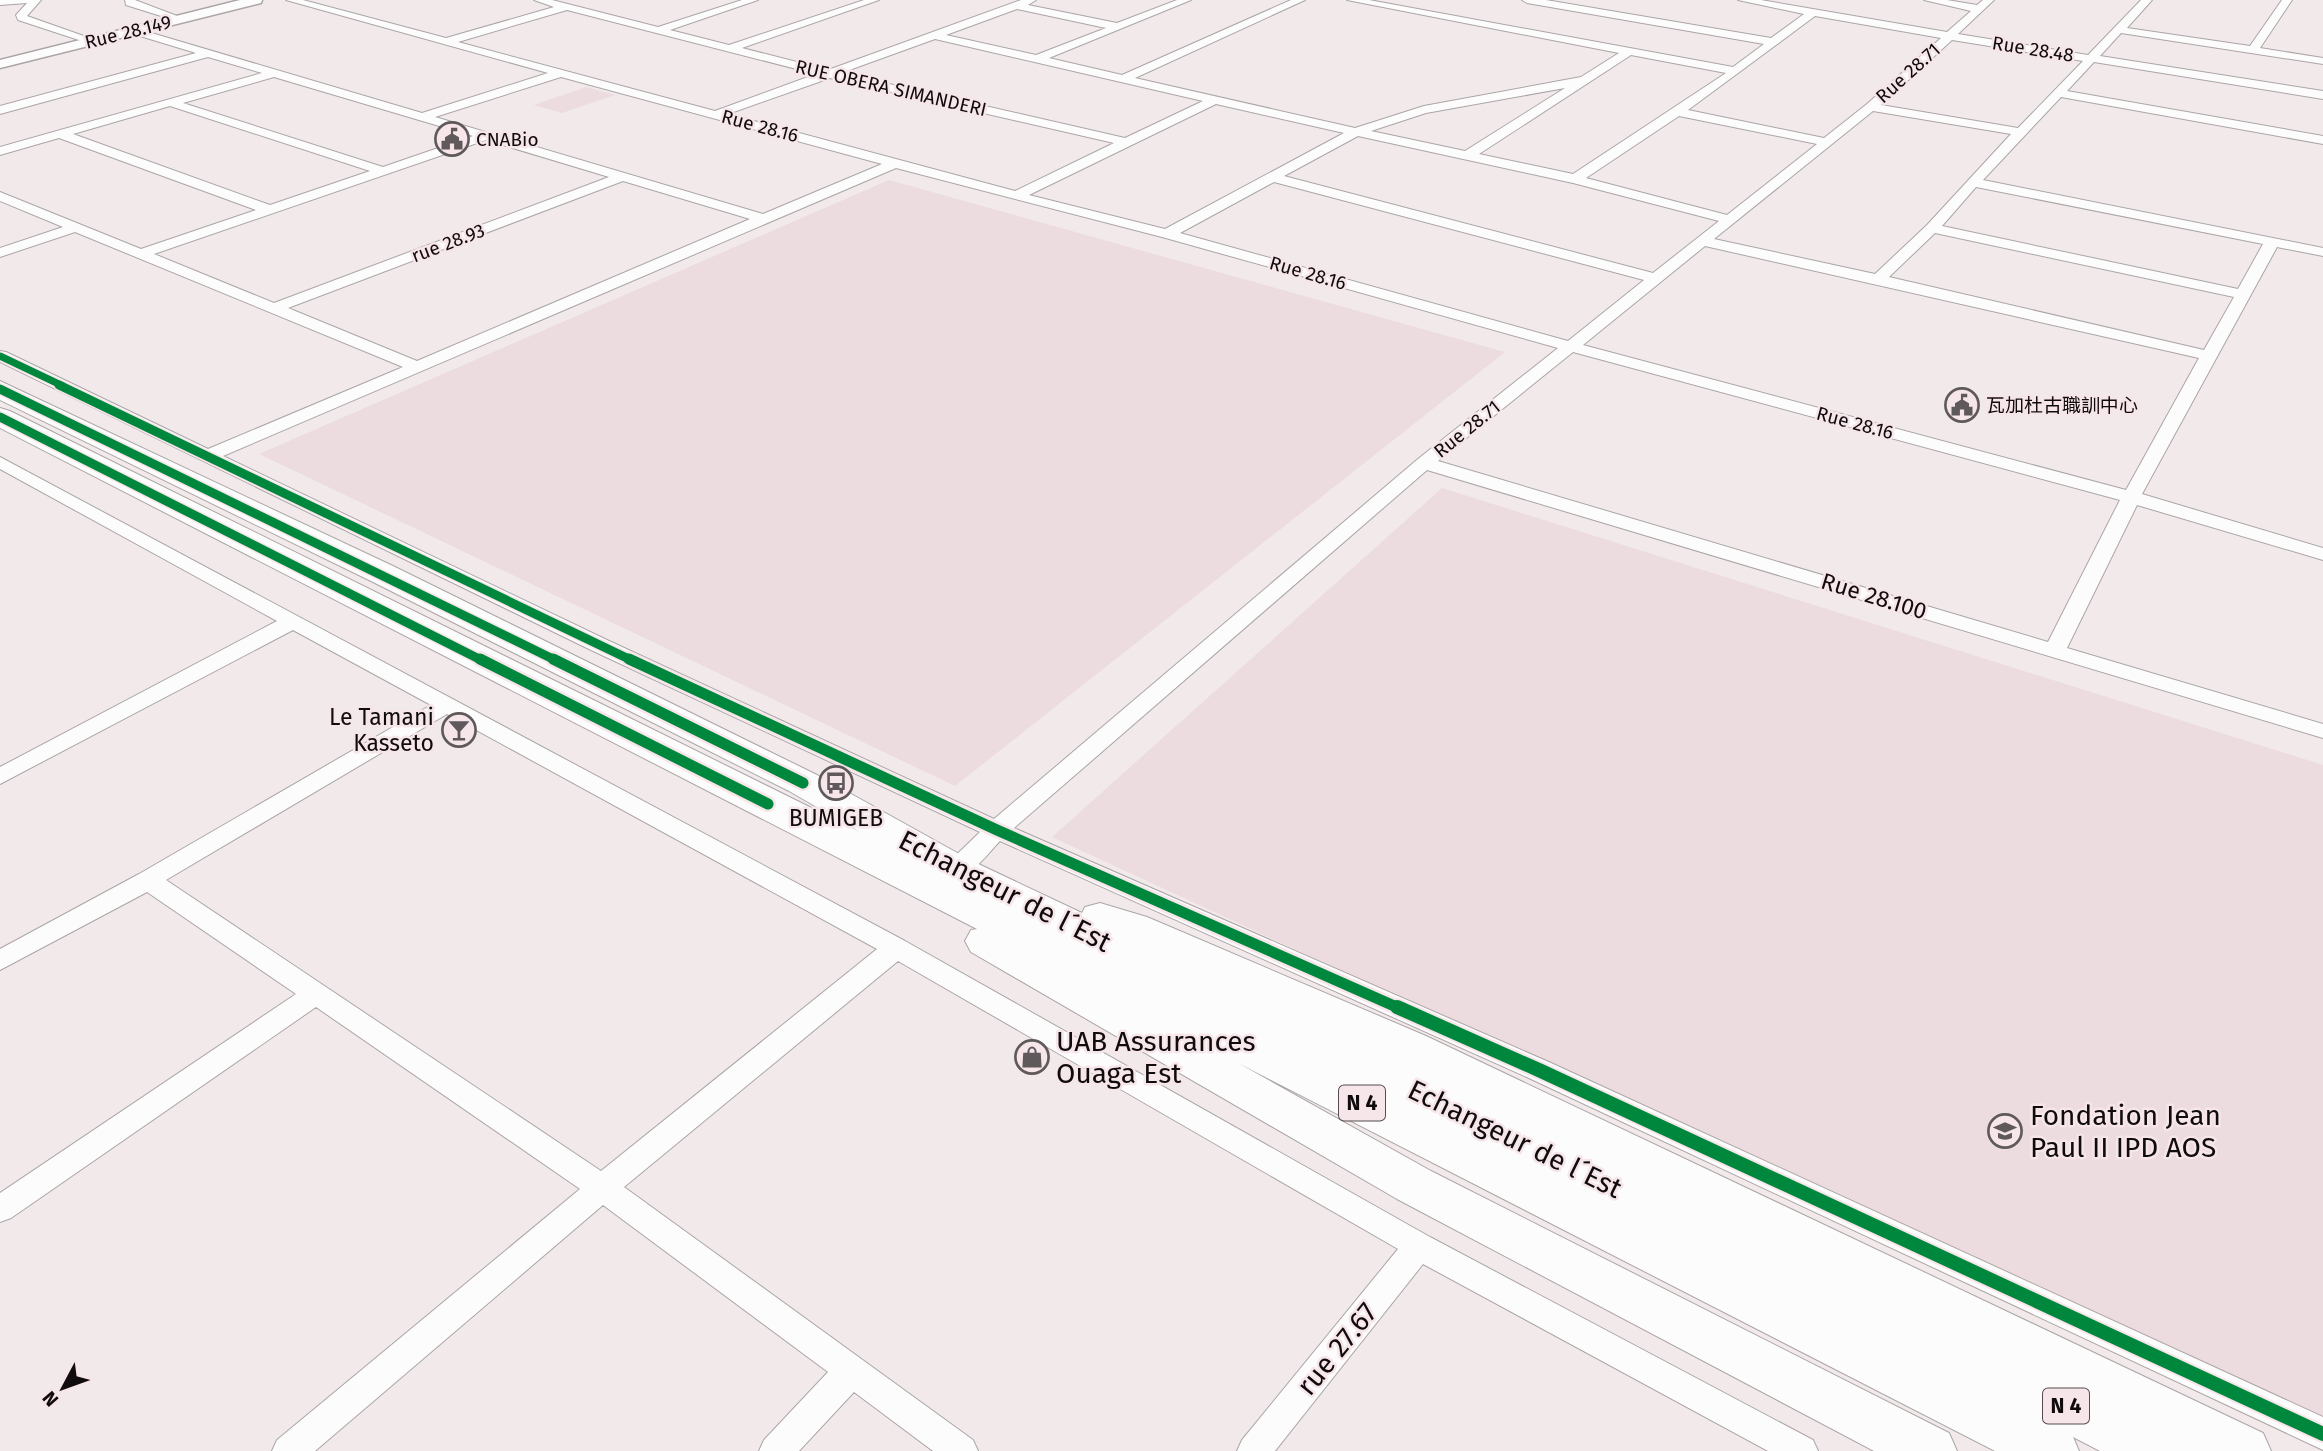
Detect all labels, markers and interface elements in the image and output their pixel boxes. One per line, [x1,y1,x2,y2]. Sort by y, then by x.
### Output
street label: Rue 28.149 [82,10,174,54]
street label: Rue 28.48 [1991,31,2075,67]
street label: Rue 28.71 [1871,38,1945,108]
street label: RUE OBERA SIMANDERI [793,55,989,121]
street label: Rue 28.16 [719,105,801,147]
public building icon: CNABio [433,120,471,158]
place label: CNABio [476,128,539,151]
street label: rue 28.93 [408,218,488,268]
street label: Rue 28.16 [1267,251,1349,295]
public building icon: 瓦加杜古職訓中心 [1943,386,1981,424]
place label: 瓦加杜古職訓中心 [1986,394,2138,417]
street label: Rue 28.71 [1429,395,1505,463]
street label: Rue 28.16 [1814,402,1896,444]
street label: Rue 28.100 [1818,567,1930,625]
place label: Le Tamani Kasseto [329,703,434,757]
bar icon: Le Tamani Kasseto [440,711,478,749]
bus stop icon: BUMIGEB [817,764,855,802]
place label: BUMIGEB [789,804,883,832]
street label: Echangeur de l´Est [893,823,1117,959]
place label: UAB Assurances Ouaga Est [1056,1025,1256,1090]
shop icon: UAB Assurances Ouaga Est [1013,1038,1051,1076]
street label: Echangeur de l´Est [1403,1073,1628,1205]
road number: N 4 [1339,1086,1385,1120]
place label: Fondation Jean Paul II IPD AOS [2030,1099,2221,1164]
school or university icon: Fondation Jean Paul II IPD AOS [1986,1112,2024,1150]
street label: rue 27.67 [1290,1296,1384,1402]
north arrow [28,1353,98,1423]
text: N [38,1387,63,1411]
road number: N 4 [2043,1388,2089,1424]

